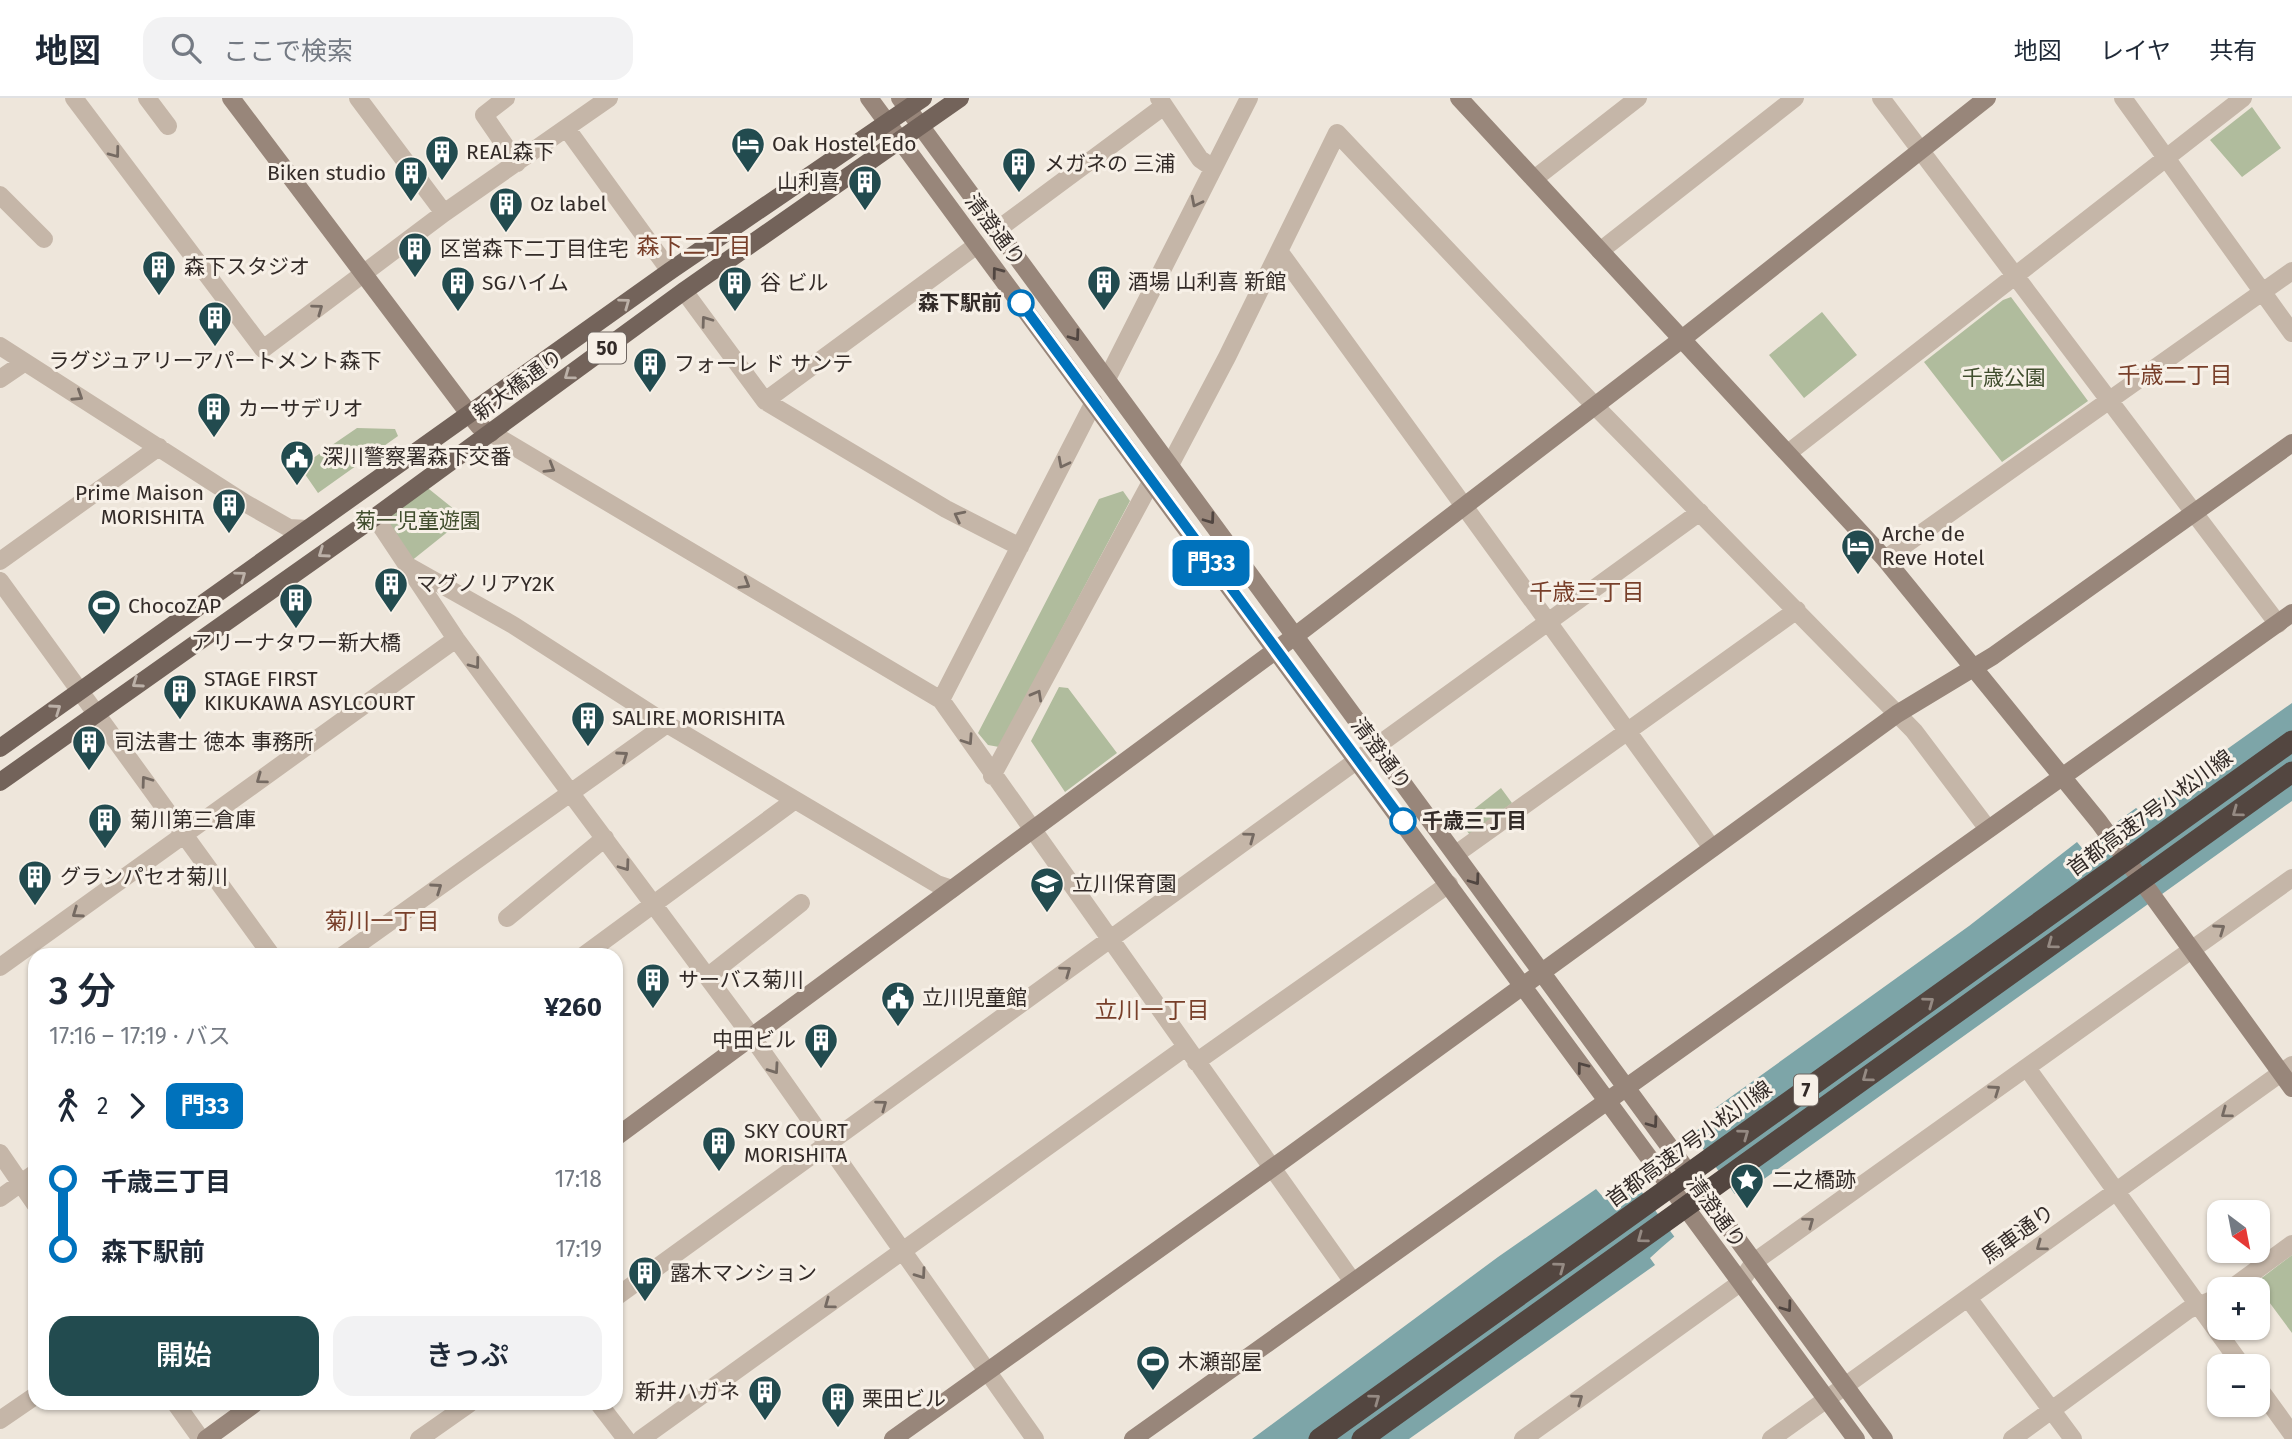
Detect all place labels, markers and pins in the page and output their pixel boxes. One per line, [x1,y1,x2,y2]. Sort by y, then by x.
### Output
hotel icon: Oak Hostel Edo [729,125,767,174]
place label: Oak Hostel Edo [772,131,916,157]
building icon: REAL森下 [423,133,461,182]
place label: REAL森下 [466,139,554,165]
building icon: メガネの 三浦 [1000,145,1038,194]
place label: メガネの 三浦 [1044,151,1176,177]
building icon: Biken studio [392,154,430,203]
place label: Biken studio [267,160,386,186]
building icon: 山利喜 [846,163,884,212]
place label: 山利喜 [777,169,840,195]
building icon: Oz label [487,185,525,234]
place label: Oz label [530,191,607,217]
building icon: 区営森下二丁目住宅 [396,230,434,279]
place label: 区営森下二丁目住宅 [440,236,629,262]
building icon: 森下スタジオ [140,248,178,297]
place label: 森下スタジオ [184,254,310,280]
building icon: 酒場 山利喜 新館 [1085,263,1123,312]
building icon: SGハイム [439,264,477,313]
building icon: 谷 ビル [716,264,754,313]
place label: 酒場 山利喜 新館 [1128,269,1286,295]
place label: SGハイム [482,270,569,296]
place label: 谷 ビル [760,270,829,296]
place label: 森下駅前 [918,290,1002,316]
marker: 森下駅前 [1008,290,1034,316]
building icon: ラグジュアリーアパートメント森下 [196,299,234,348]
building icon: フォーレ ド サンテ [631,345,669,394]
place label: ラグジュアリーアパートメント森下 [49,348,381,374]
place label: フォーレ ド サンテ [674,351,853,377]
building icon: カーサデリオ [195,390,233,439]
place label: カーサデリオ [238,396,364,422]
public building icon: 深川警察署森下交番 [278,438,316,487]
place label: 深川警察署森下交番 [322,444,511,470]
place label: Prime Maison MORISHITA [75,480,204,530]
building icon: Prime Maison MORISHITA [210,486,248,535]
place label: Arche de Reve Hotel [1882,521,1984,571]
hotel icon: Arche de Reve Hotel [1839,527,1877,576]
building icon: マグノリアY2K [372,565,410,614]
place label: マグノリアY2K [416,571,555,597]
building icon: アリーナタワー新大橋 [277,581,315,630]
sports icon: ChocoZAP [85,587,123,636]
place label: ChocoZAP [128,593,221,619]
place label: アリーナタワー新大橋 [191,630,401,656]
place label: STAGE FIRST KIKUKAWA ASYLCOURT [204,666,415,716]
building icon: STAGE FIRST KIKUKAWA ASYLCOURT [161,672,199,721]
building icon: SALIRE MORISHITA [569,699,607,748]
place label: SALIRE MORISHITA [612,705,785,731]
building icon: 司法書士 徳本 事務所 [70,723,108,772]
place label: 司法書士 徳本 事務所 [114,729,314,755]
building icon: 菊川第三倉庫 [86,801,124,850]
place label: 菊川第三倉庫 [130,807,256,833]
marker: 千歳三丁目 [1390,808,1416,834]
place label: 千歳三丁目 [1422,808,1527,834]
building icon: グランパセオ菊川 [16,858,54,907]
place label: グランパセオ菊川 [60,864,228,890]
school or university icon: 立川保育園 [1028,865,1066,914]
place label: 立川保育園 [1072,871,1177,897]
building icon: サーバス菊川 [634,961,672,1010]
place label: サーバス菊川 [678,967,804,993]
public building icon: 立川児童館 [879,979,917,1028]
place label: 立川児童館 [922,985,1027,1011]
building icon: 中田ビル [802,1021,840,1070]
place label: 中田ビル [712,1027,796,1053]
place label: SKY COURT MORISHITA [744,1118,848,1168]
building icon: SKY COURT MORISHITA [700,1124,738,1173]
place icon: 二之橋跡 [1728,1161,1766,1210]
place label: 二之橋跡 [1772,1167,1856,1193]
building icon: 露木マンション [626,1254,664,1303]
place label: 露木マンション [670,1260,817,1286]
sports icon: 木瀬部屋 [1134,1343,1172,1392]
place label: 木瀬部屋 [1178,1349,1262,1375]
building icon: 新井ハガネ [746,1373,784,1422]
place label: 新井ハガネ [635,1379,740,1405]
building icon: 栗田ビル [819,1380,857,1429]
place label: 栗田ビル [862,1386,946,1412]

